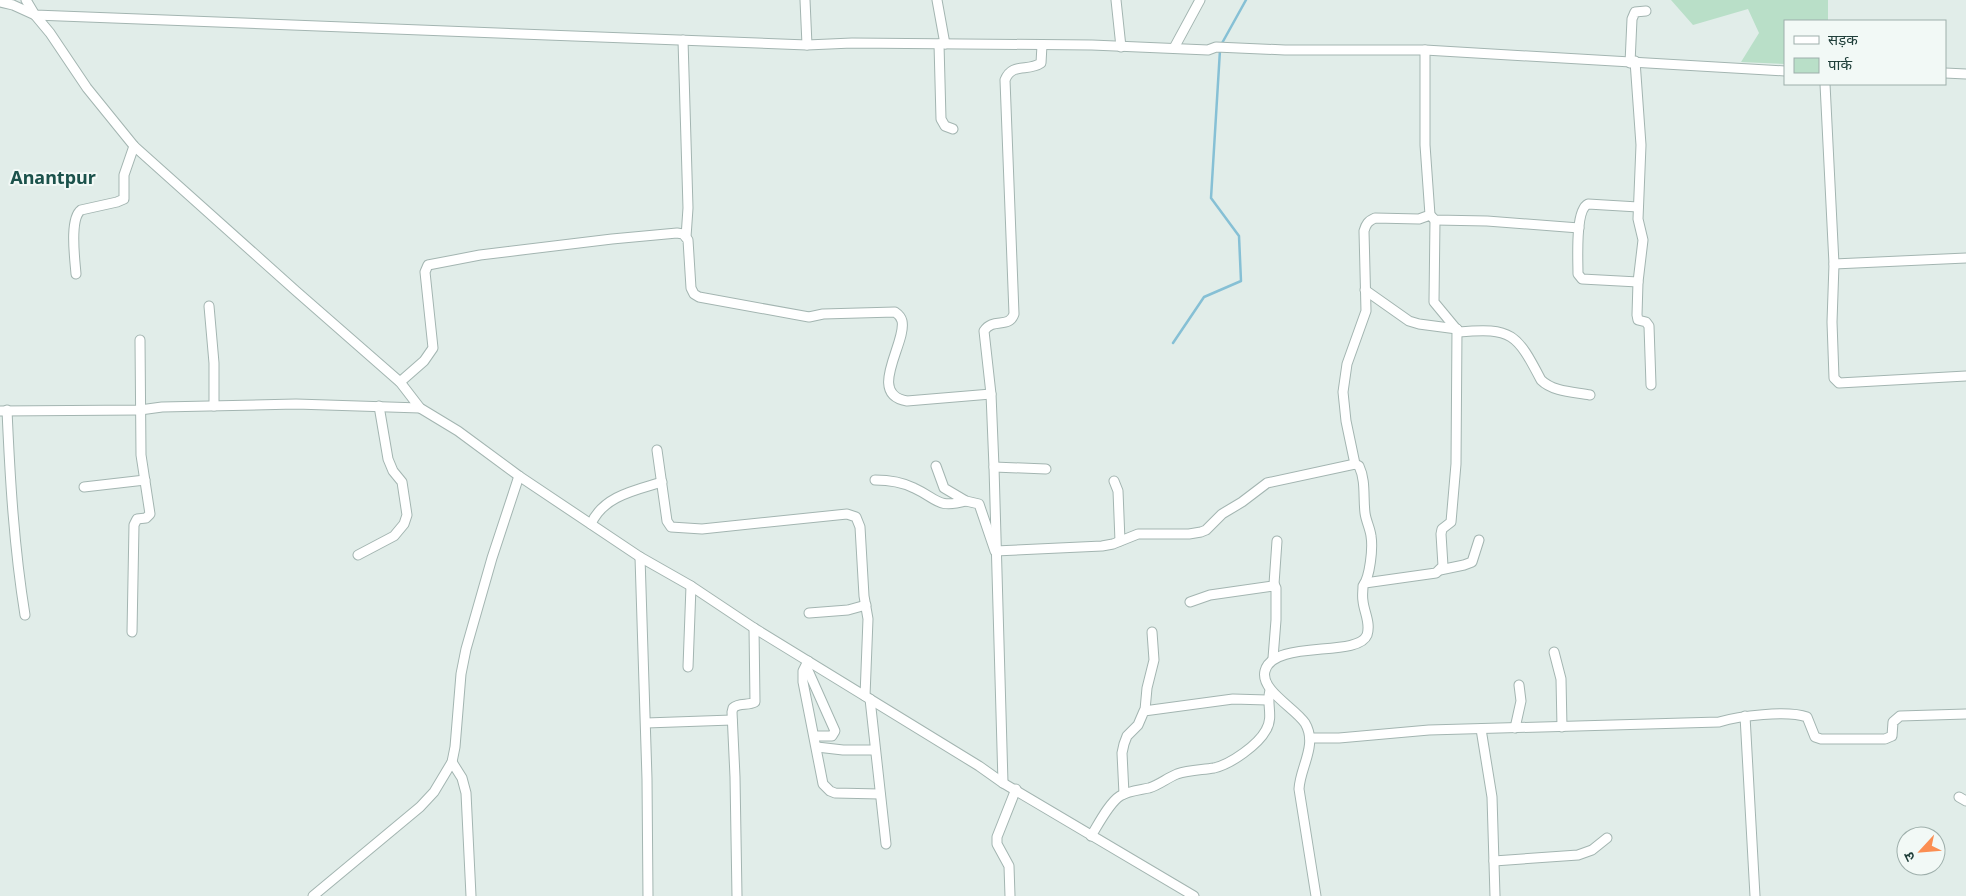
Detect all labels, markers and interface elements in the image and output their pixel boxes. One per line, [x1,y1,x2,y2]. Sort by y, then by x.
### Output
legend [1784,20,1946,85]
text: सड़क [1828,29,1858,49]
text: पार्क [1828,54,1852,74]
district label: Anantpur [10,165,96,189]
north arrow [1896,826,1946,876]
text: उ [1898,848,1919,865]

